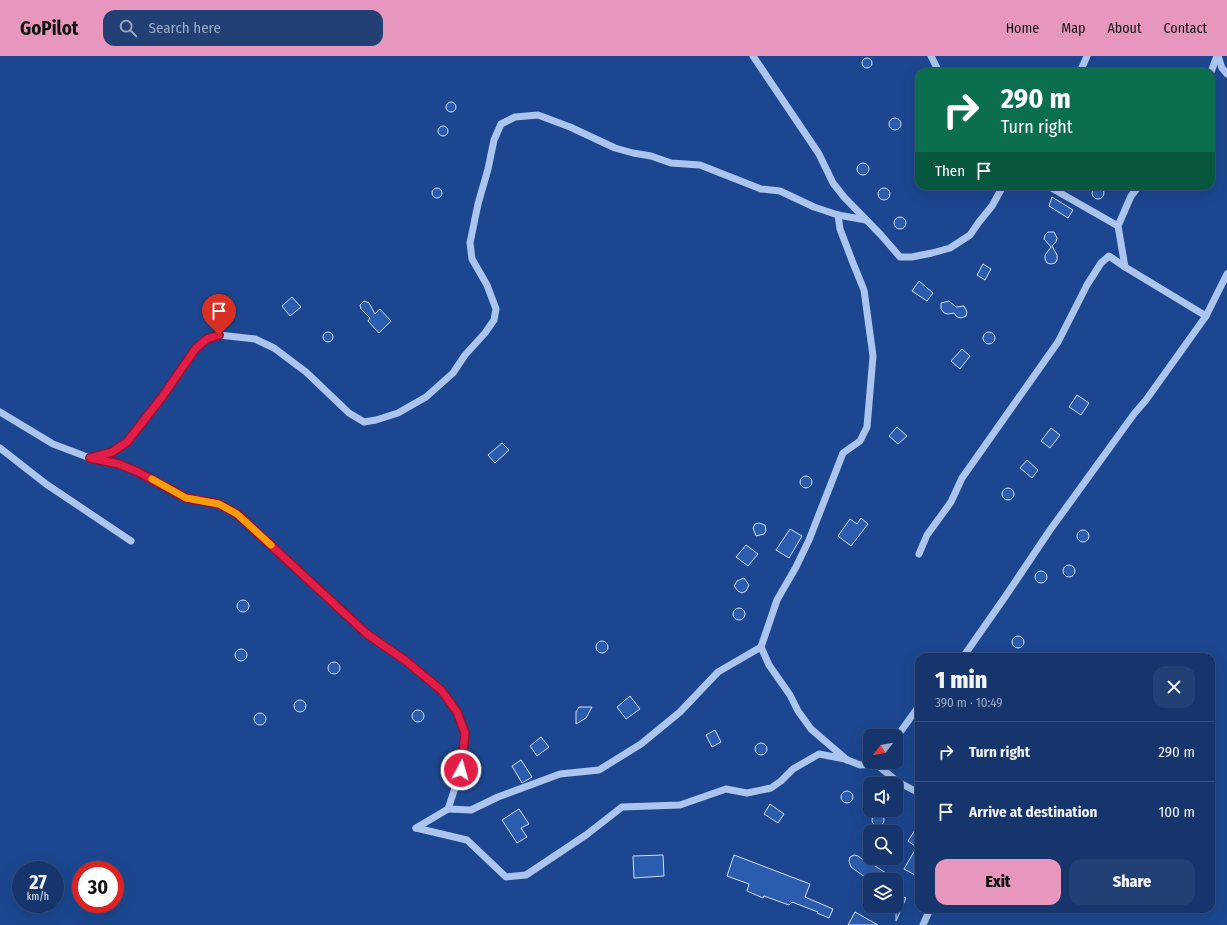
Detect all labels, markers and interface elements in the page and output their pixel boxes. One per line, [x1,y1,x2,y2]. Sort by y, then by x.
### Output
search box [103,10,383,46]
text: GoPilot [20,17,79,40]
icon: search [117,17,139,39]
text: Search here [149,19,221,37]
text: Home [1006,20,1039,37]
text: Map [1061,20,1085,37]
text: About [1107,20,1142,37]
text: Contact [1164,20,1207,37]
text: 290 m [1001,82,1071,115]
icon: right [935,84,987,136]
text: Turn right [1001,116,1073,138]
icon: arrive [973,160,995,182]
text: Then [935,162,965,180]
pin [202,294,236,335]
icon: arrive [208,300,230,322]
text: 1 min [935,666,987,694]
button: close [1153,666,1195,708]
text: 390 m · 10:49 [935,695,1003,710]
north arrow [863,729,903,769]
map controls [863,729,903,913]
icon: right [935,741,957,763]
text: Turn right [969,743,1030,761]
text: 290 m [1158,743,1195,761]
position arrow [440,749,482,791]
button: sound [863,777,903,817]
icon: arrive [935,801,957,823]
text: Arrive at destination [969,803,1097,821]
text: 100 m [1158,803,1195,821]
button: search [863,825,903,865]
button: Exit [935,859,1061,905]
button: Share [1069,859,1195,905]
speed limit sign: 30 [72,861,124,913]
text: 27 [29,870,47,894]
button: layers [863,873,903,913]
text: km/h [27,891,49,903]

